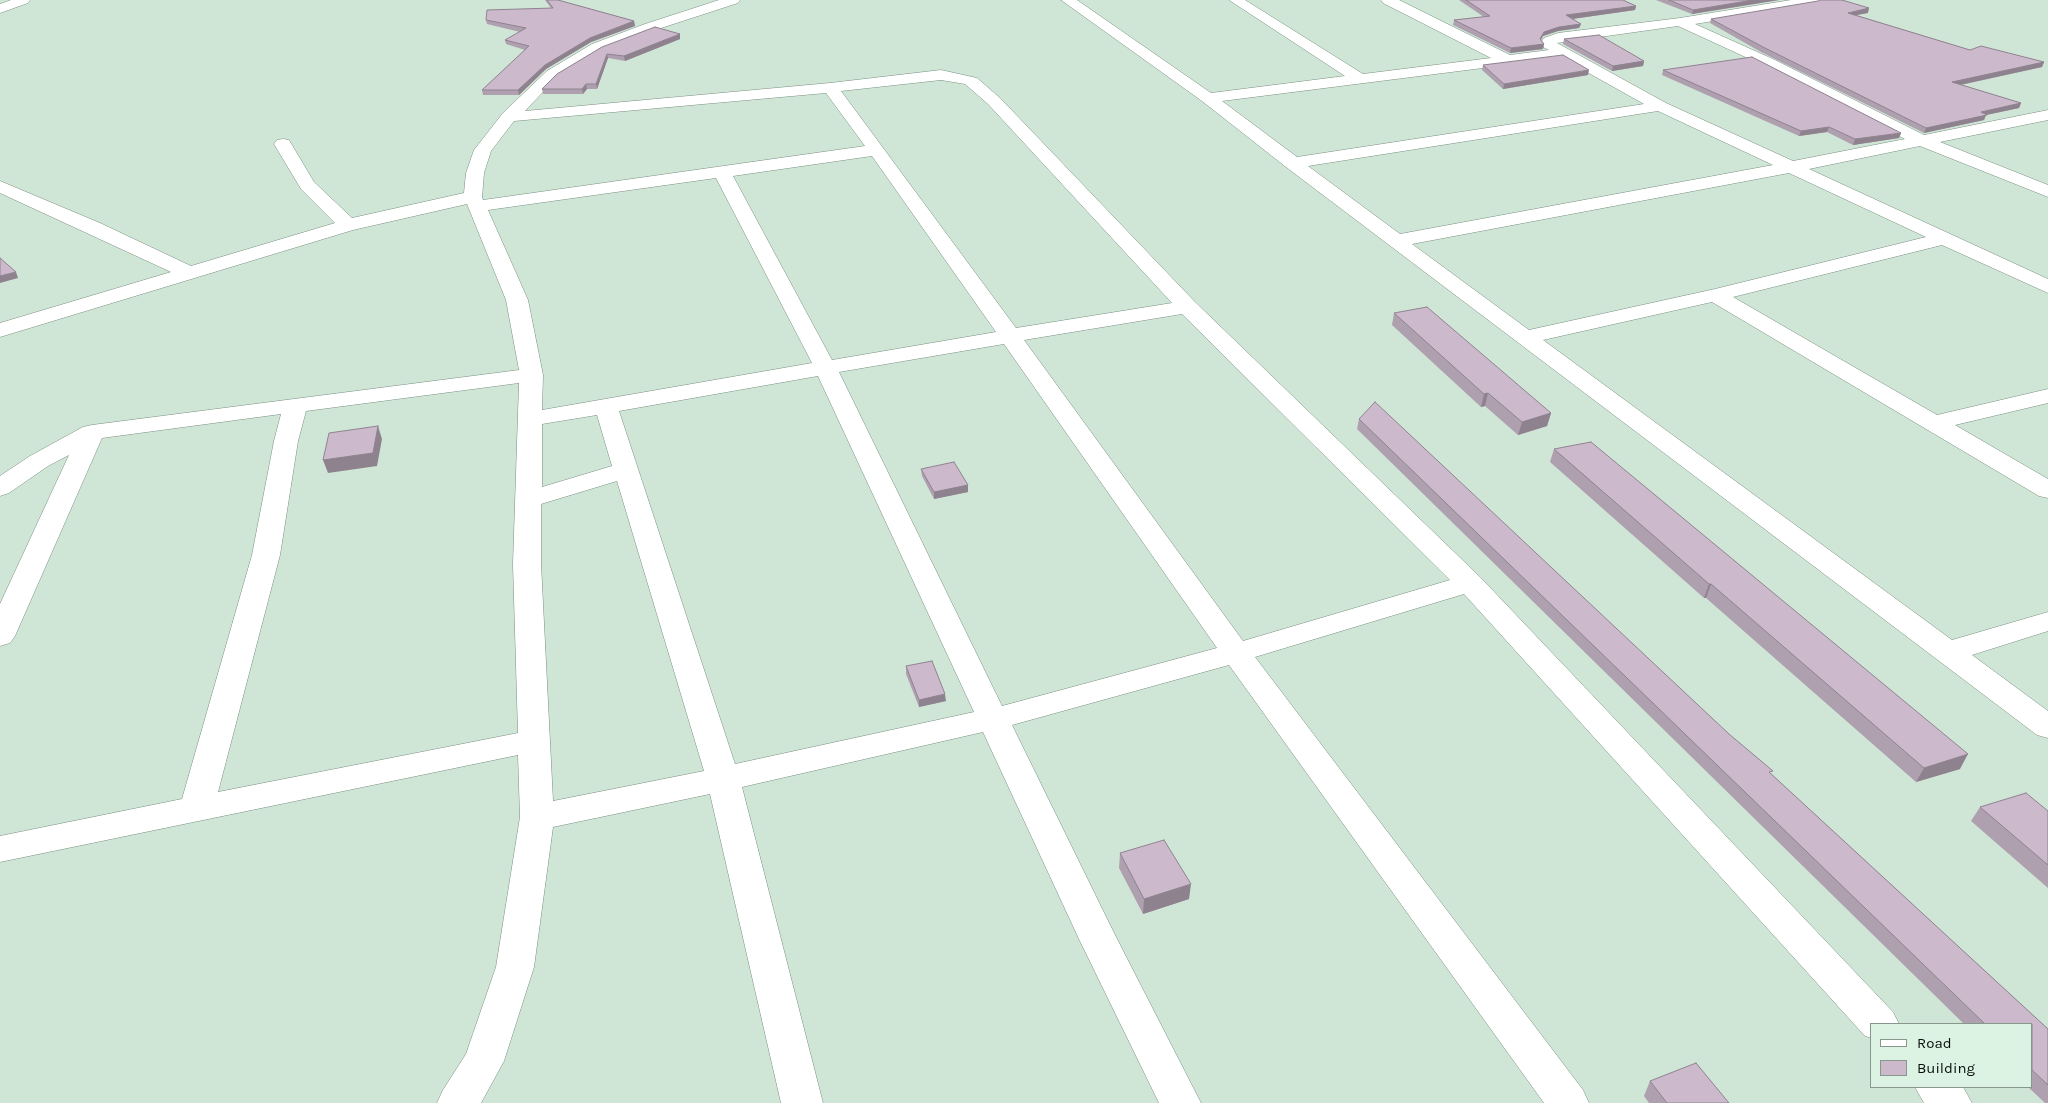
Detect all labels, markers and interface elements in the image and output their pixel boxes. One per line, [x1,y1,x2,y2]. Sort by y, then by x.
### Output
legend [1870,1023,2033,1088]
text: Road [1917,1034,1952,1052]
text: Building [1917,1059,1975,1077]

